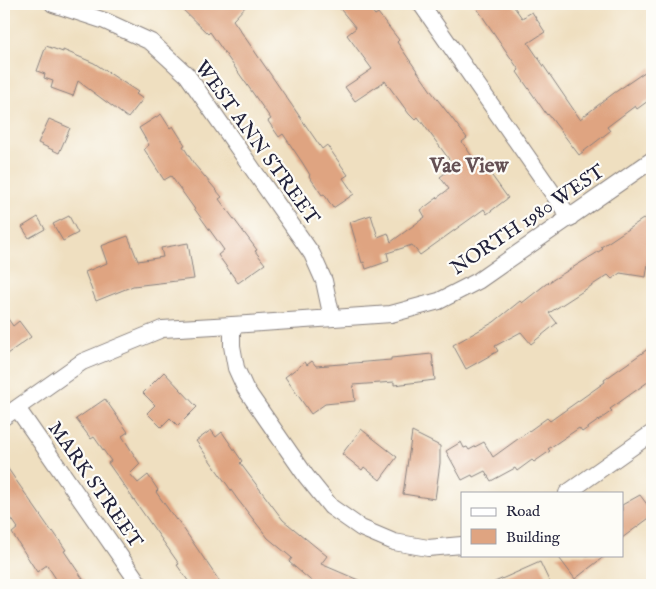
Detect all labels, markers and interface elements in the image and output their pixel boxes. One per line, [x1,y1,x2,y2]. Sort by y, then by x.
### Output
street label: WEST ANN STREET [189,56,325,230]
district label: Vae View [429,153,509,180]
street label: NORTH 1980 WEST [446,159,610,281]
street label: MARK STREET [42,417,148,553]
legend [461,492,624,556]
text: Road [506,502,541,521]
text: Building [506,528,561,547]

